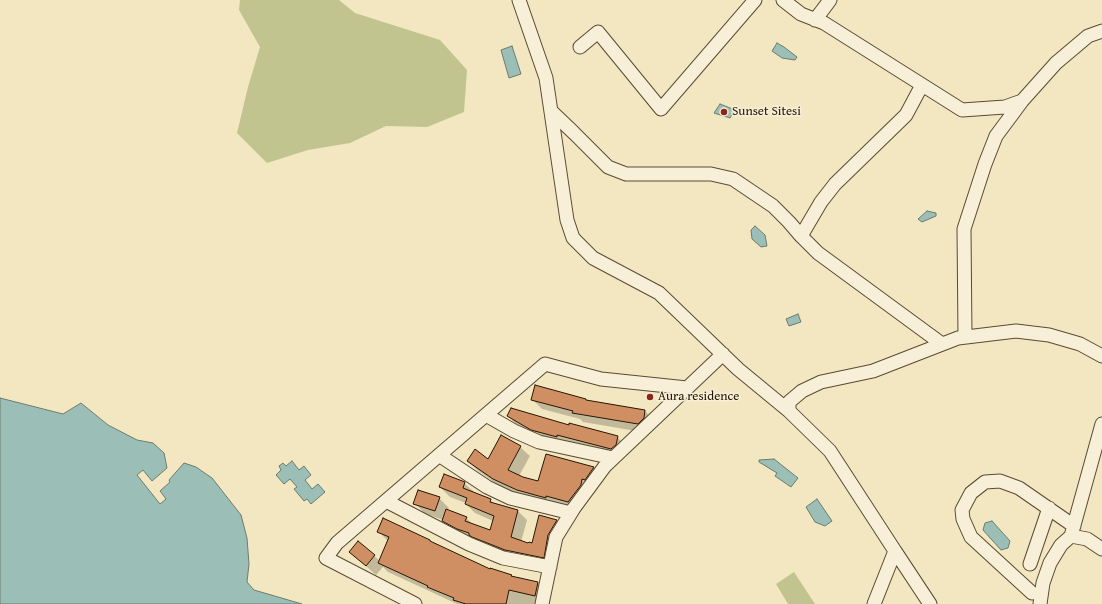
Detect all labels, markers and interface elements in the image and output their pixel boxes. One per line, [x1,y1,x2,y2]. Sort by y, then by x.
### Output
place label: Sunset Sitesi [732,104,801,120]
marker: Sunset Sitesi [719,107,729,117]
place label: Aura residence [658,389,739,405]
marker: Aura residence [645,392,655,402]

